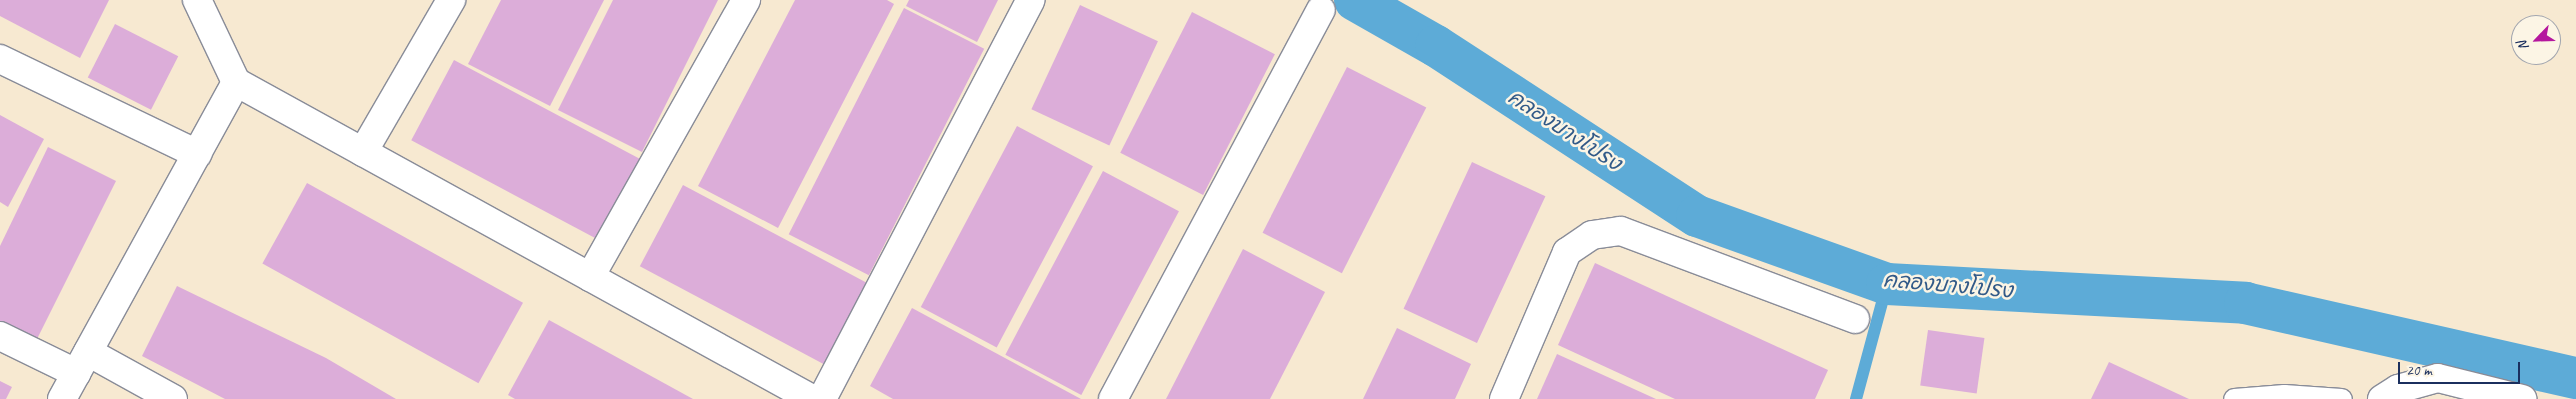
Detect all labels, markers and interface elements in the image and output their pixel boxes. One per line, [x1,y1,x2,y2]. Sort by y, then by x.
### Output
north arrow [2511,15,2561,65]
text: N [2513,38,2532,53]
water label: คลองบางโปรง [1504,84,1626,176]
water label: คลองบางโปรง [1882,267,2014,303]
scale bar [2401,352,2524,384]
text: 20 m [2406,361,2432,380]

